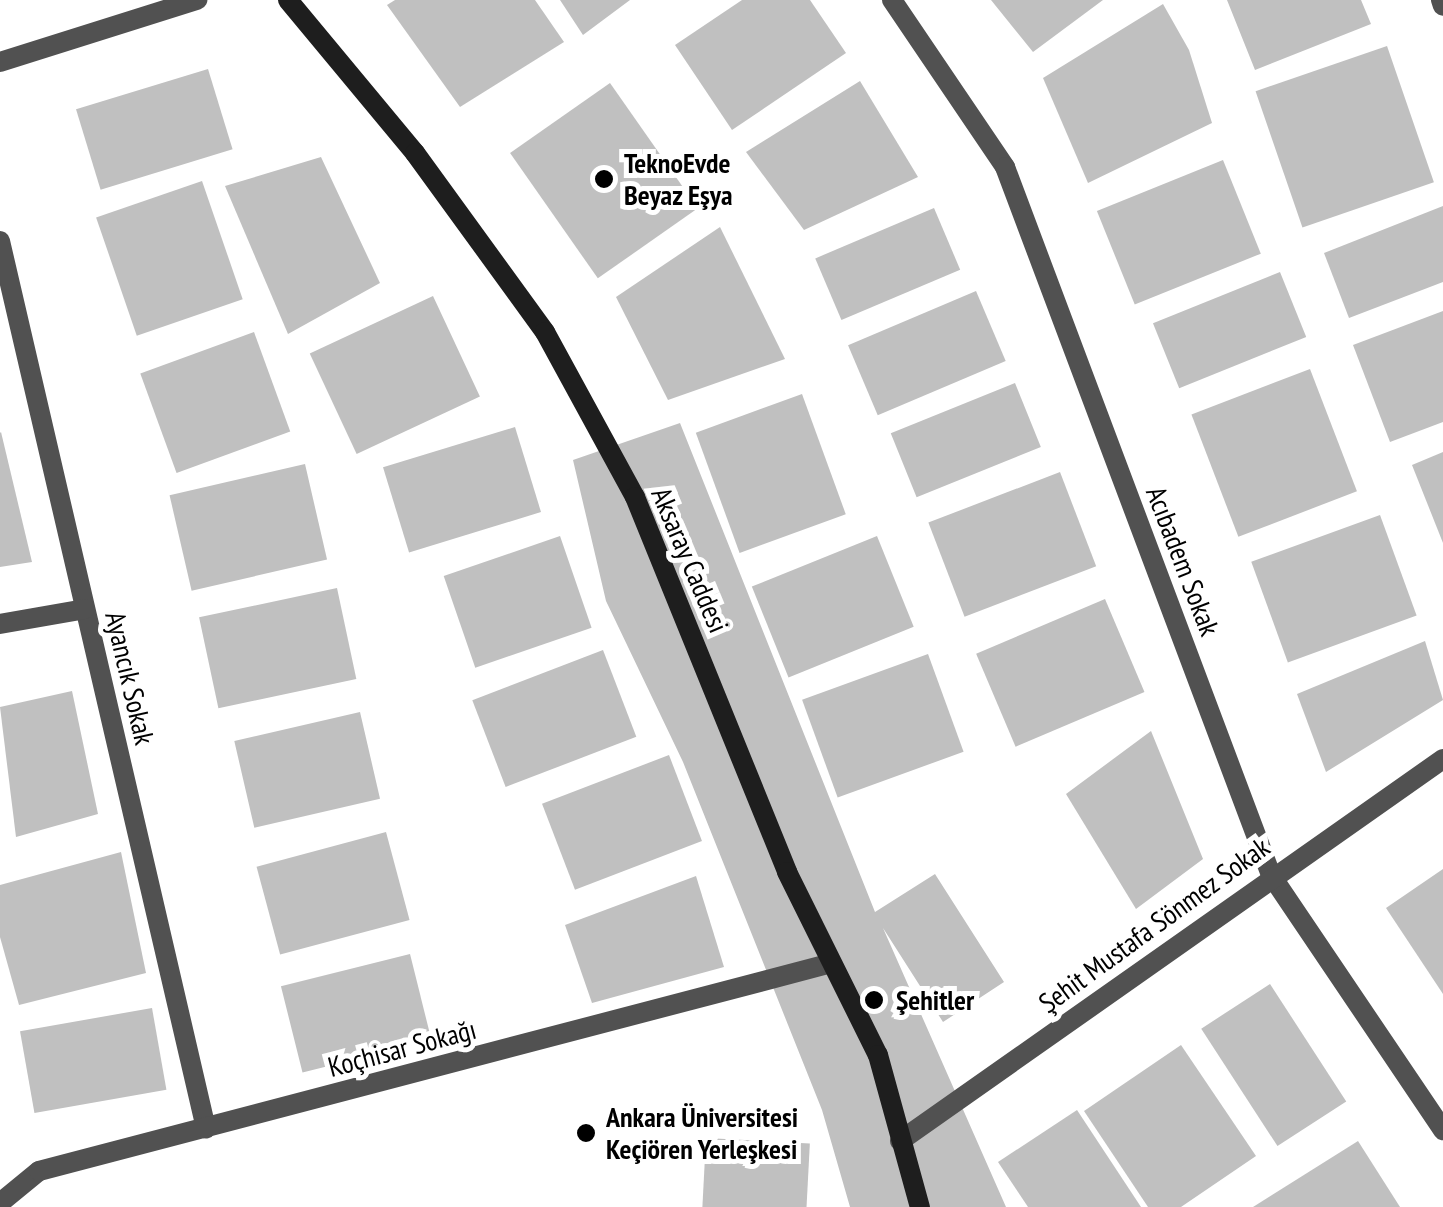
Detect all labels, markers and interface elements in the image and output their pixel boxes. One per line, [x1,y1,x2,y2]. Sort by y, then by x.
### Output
place label: TeknoEvde Beyaz Eşya [624,146,733,212]
marker: TeknoEvde Beyaz Eşya [593,168,615,190]
street label: Aksaray Caddesi [644,482,736,638]
street label: Acıbadem Sokak [1139,482,1227,640]
street label: Ayancık Sokak [98,608,162,748]
street label: Şehit Mustafa Sönmez Sokak [1032,830,1276,1020]
place label: Şehitler [896,983,974,1017]
marker: Şehitler [861,987,887,1013]
street label: Koçhisar Sokağı [324,1012,480,1084]
place label: Ankara Üniversitesi Keçiören Yerleşkesi [606,1100,798,1166]
marker: Ankara Üniversitesi Keçiören Yerleşkesi [575,1122,597,1144]

